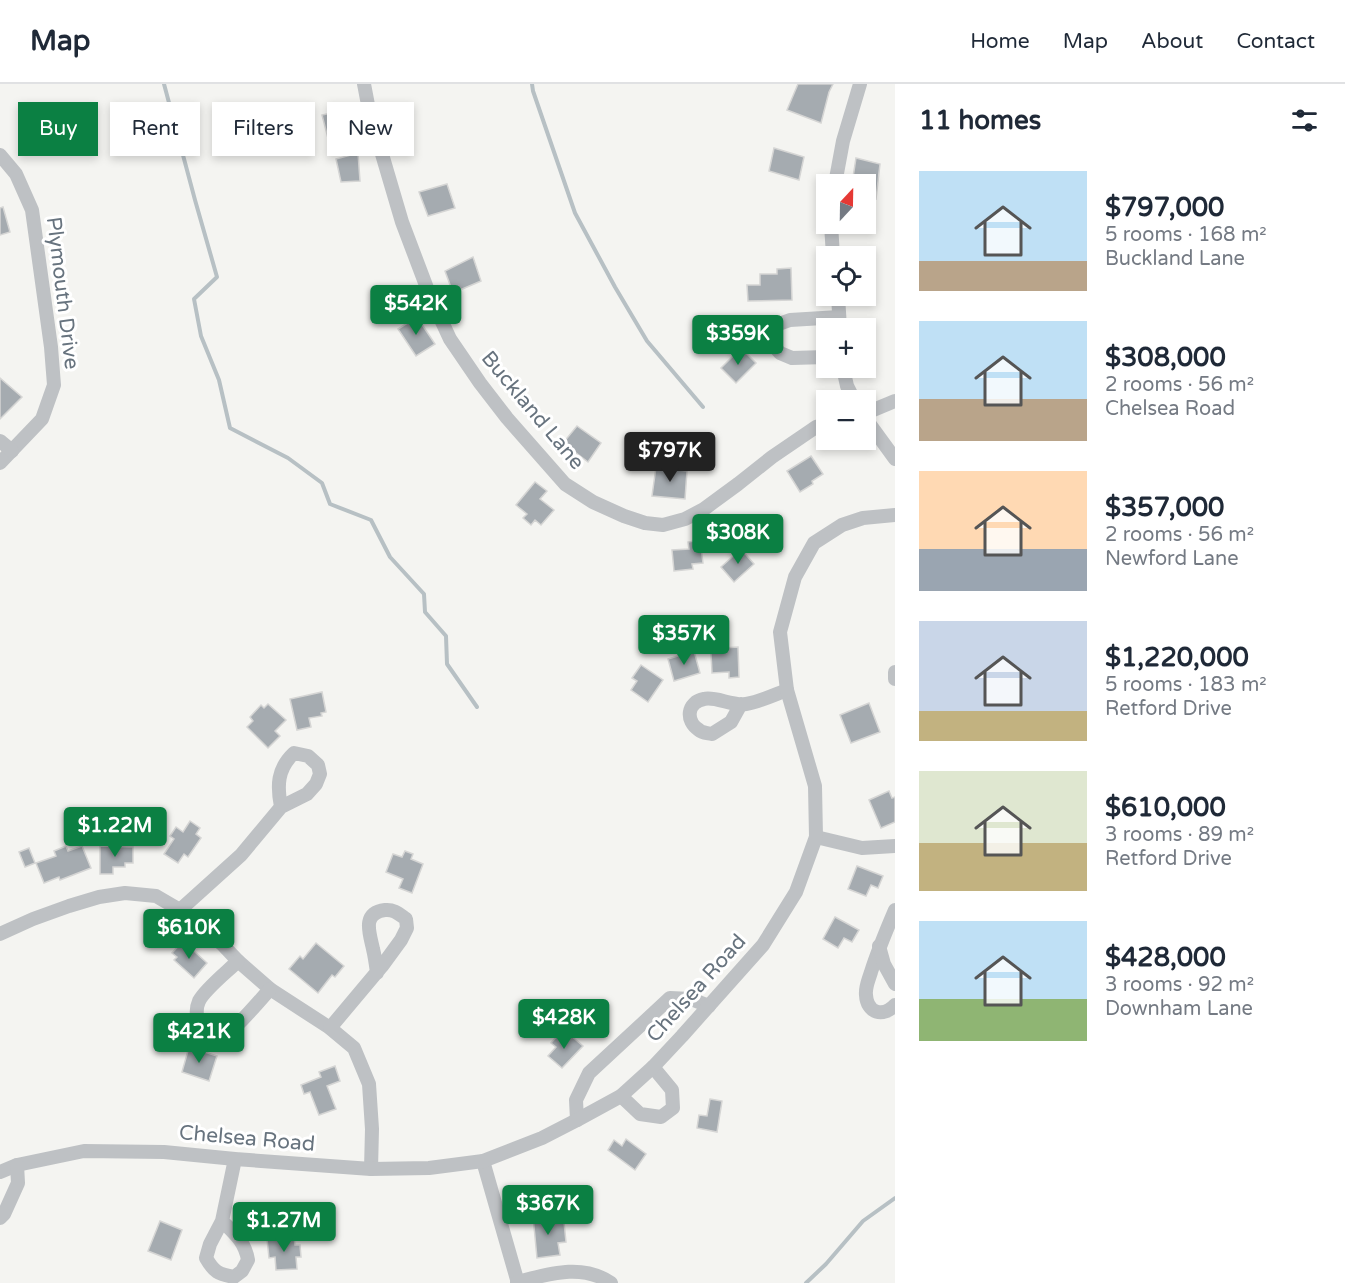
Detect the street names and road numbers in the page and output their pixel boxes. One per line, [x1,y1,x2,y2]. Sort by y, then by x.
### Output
street label: Plymouth Drive [41,215,84,371]
street label: Buckland Lane [476,346,589,475]
street label: Chelsea Road [641,929,751,1047]
street label: Chelsea Road [178,1120,316,1157]

